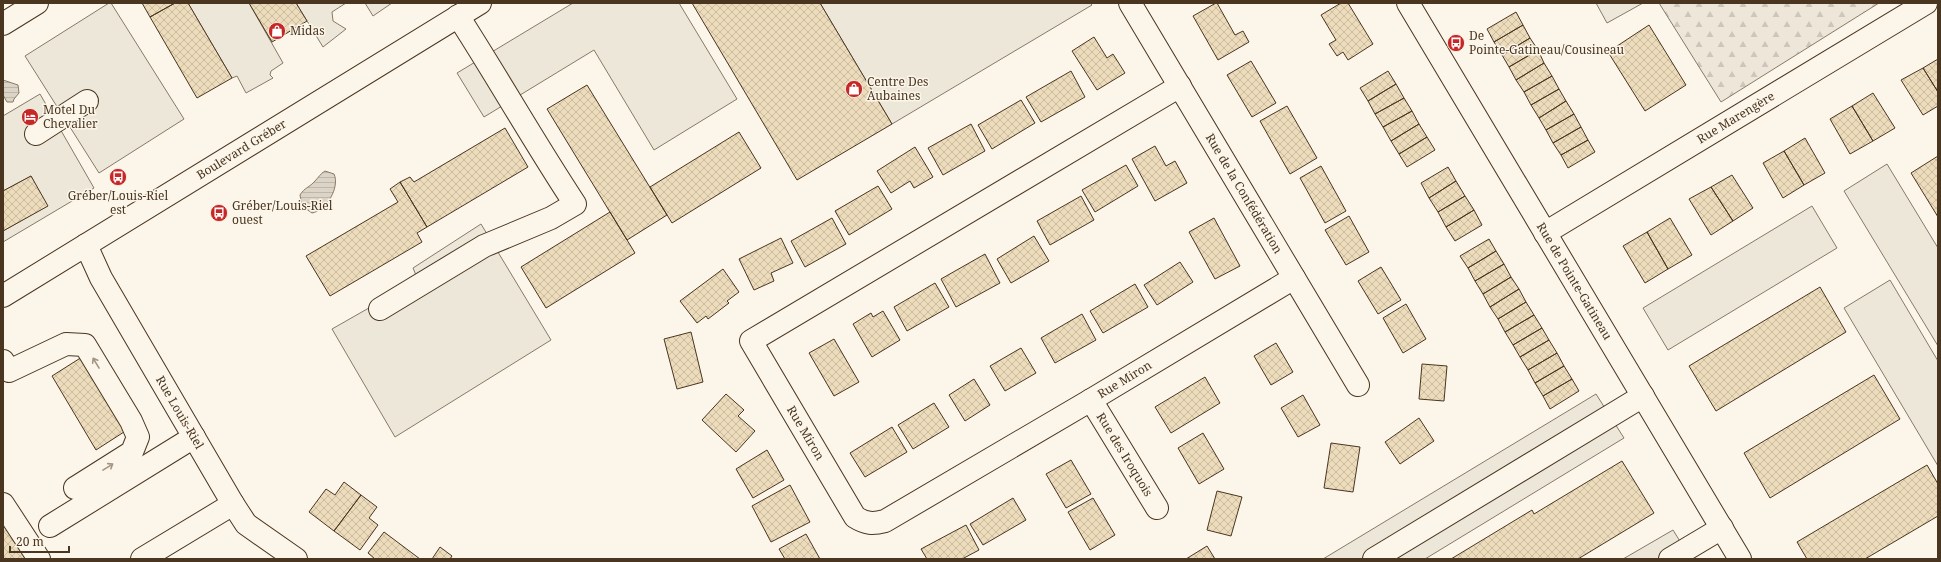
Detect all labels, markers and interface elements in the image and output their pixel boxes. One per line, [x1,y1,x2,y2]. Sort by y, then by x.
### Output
shop icon: Midas [267,21,287,41]
place label: Midas [290,22,325,39]
place label: De Pointe-Gatineau/Cousineau [1469,27,1625,58]
bus stop icon: De Pointe-Gatineau/Cousineau [1446,33,1466,53]
place label: Centre Des Aubaines [867,73,929,104]
shop icon: Centre Des Aubaines [844,79,864,99]
street label: Rue Marengère [1694,87,1778,147]
place label: Motel Du Chevalier [43,101,98,132]
hotel icon: Motel Du Chevalier [20,107,40,127]
street label: Boulevard Gréber [193,115,290,183]
street label: Rue de la Confédération [1202,130,1287,257]
bus stop icon: Gréber/Louis-Riel est [108,167,128,187]
place label: Gréber/Louis-Riel est [68,187,168,218]
place label: Gréber/Louis-Riel ouest [232,197,333,228]
bus stop icon: Gréber/Louis-Riel ouest [209,203,229,223]
street label: Rue de Pointe-Gatineau [1533,219,1616,343]
street label: Rue Miron [1094,356,1155,402]
one-way arrow [91,357,99,369]
street label: Rue Louis-Riel [152,373,208,452]
street label: Rue Miron [783,402,829,463]
street label: Rue des Iroquois [1093,409,1157,500]
one-way arrow [102,463,114,471]
scale bar [10,528,69,554]
text: 20 m [16,533,44,550]

